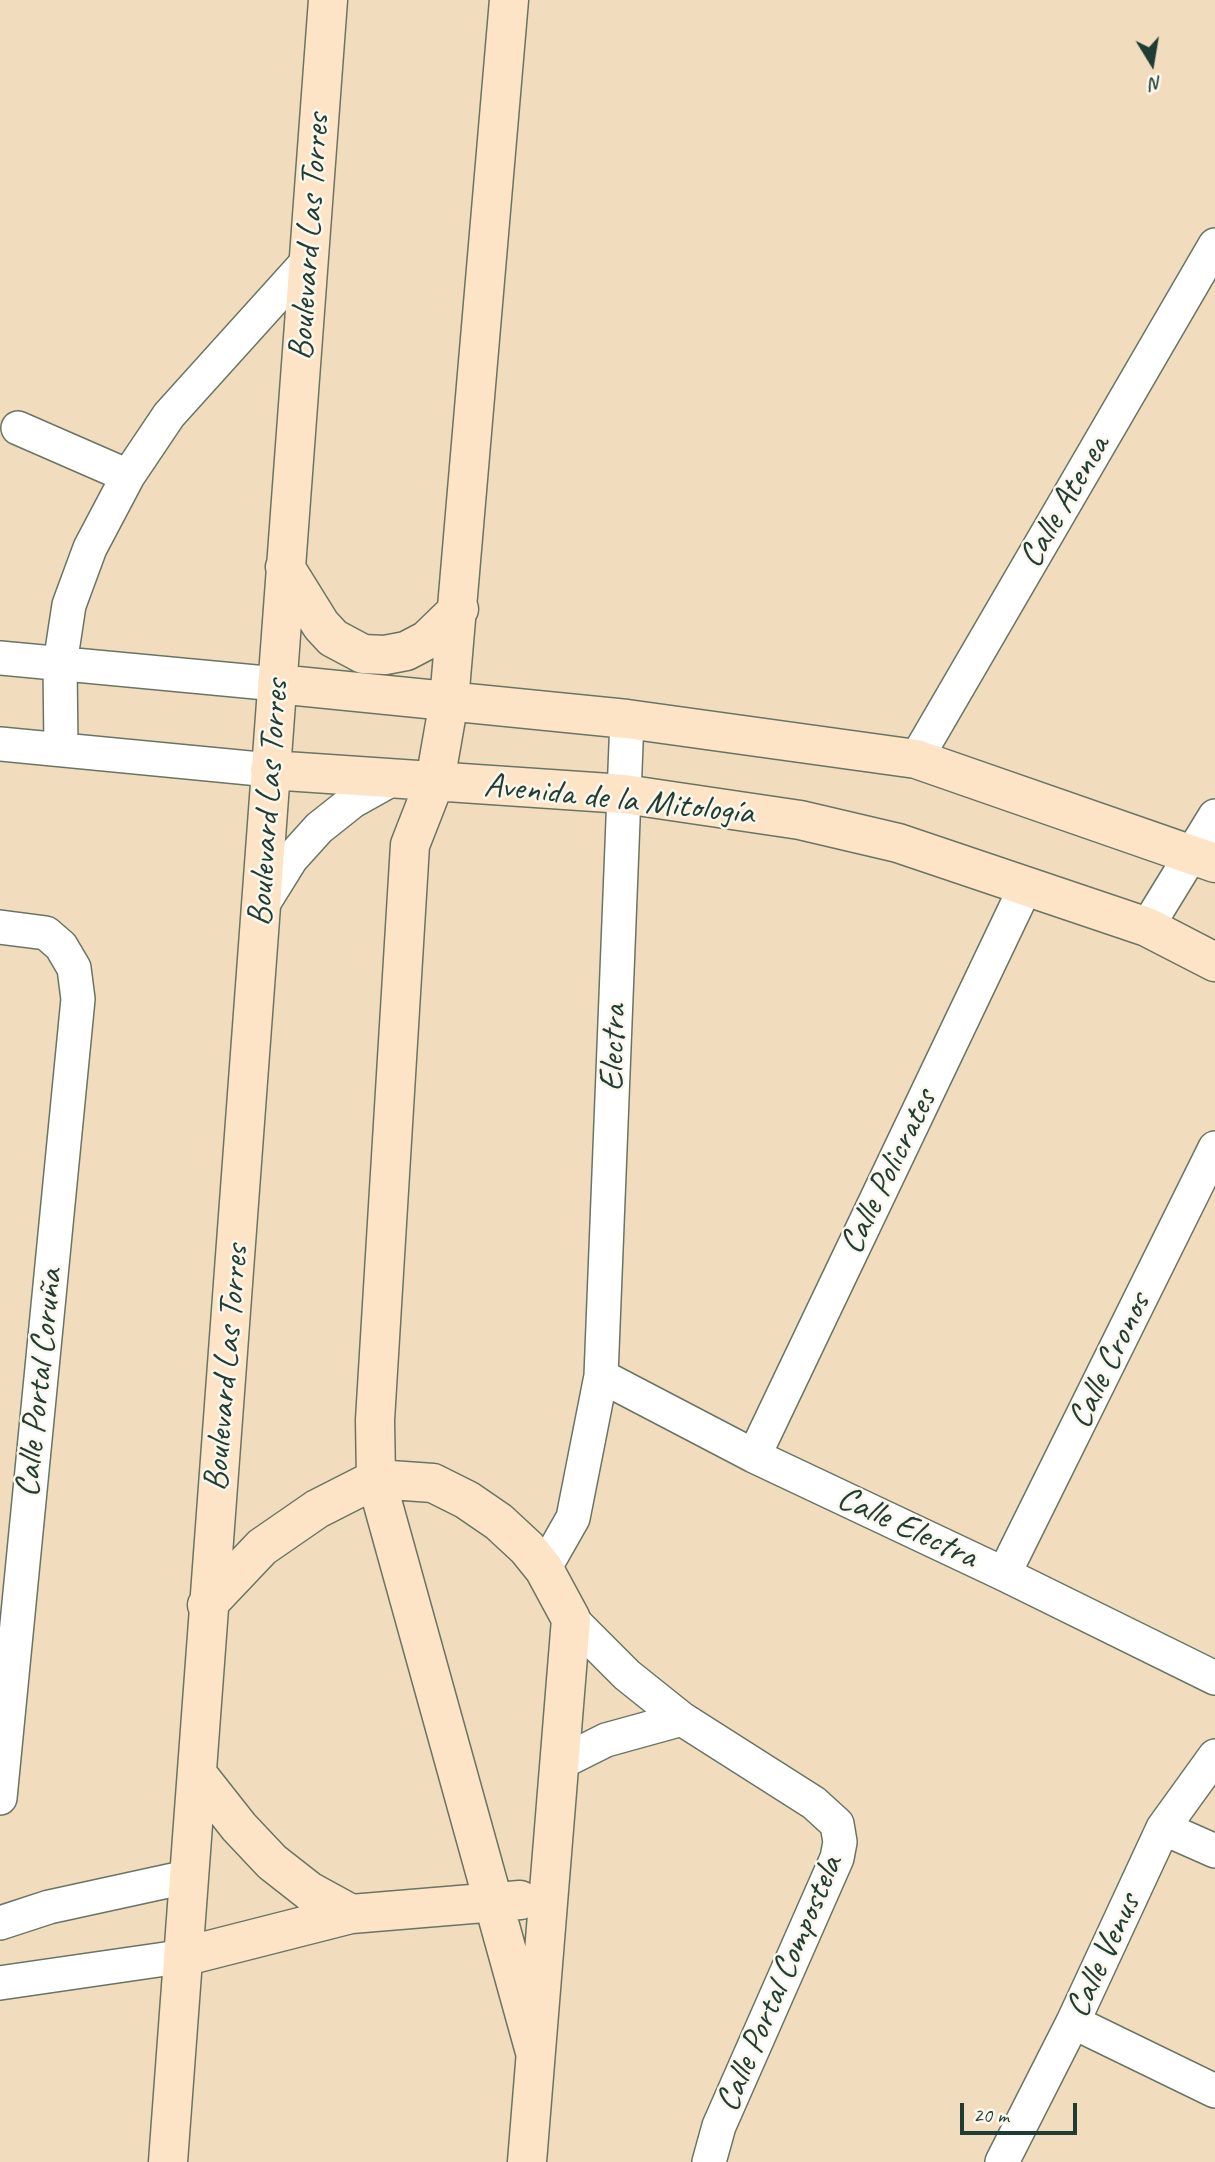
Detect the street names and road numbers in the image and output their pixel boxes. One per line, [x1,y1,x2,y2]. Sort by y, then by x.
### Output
street label: Boulevard Las Torres [280,112,340,362]
street label: Calle Atenea [1010,428,1120,576]
street label: Boulevard Las Torres [239,678,299,928]
street label: Avenida de la Mitología [482,765,756,835]
street label: Electra [592,1004,636,1092]
street label: Calle Policrates [831,1083,947,1261]
street label: Boulevard Las Torres [195,1243,259,1493]
street label: Calle Portal Coruña [7,1267,73,1499]
street label: Calle Cronos [1059,1287,1161,1435]
street label: Calle Electra [830,1477,984,1579]
street label: Calle Portal Compostela [707,1850,853,2118]
street label: Calle Venus [1057,1887,1151,2025]

